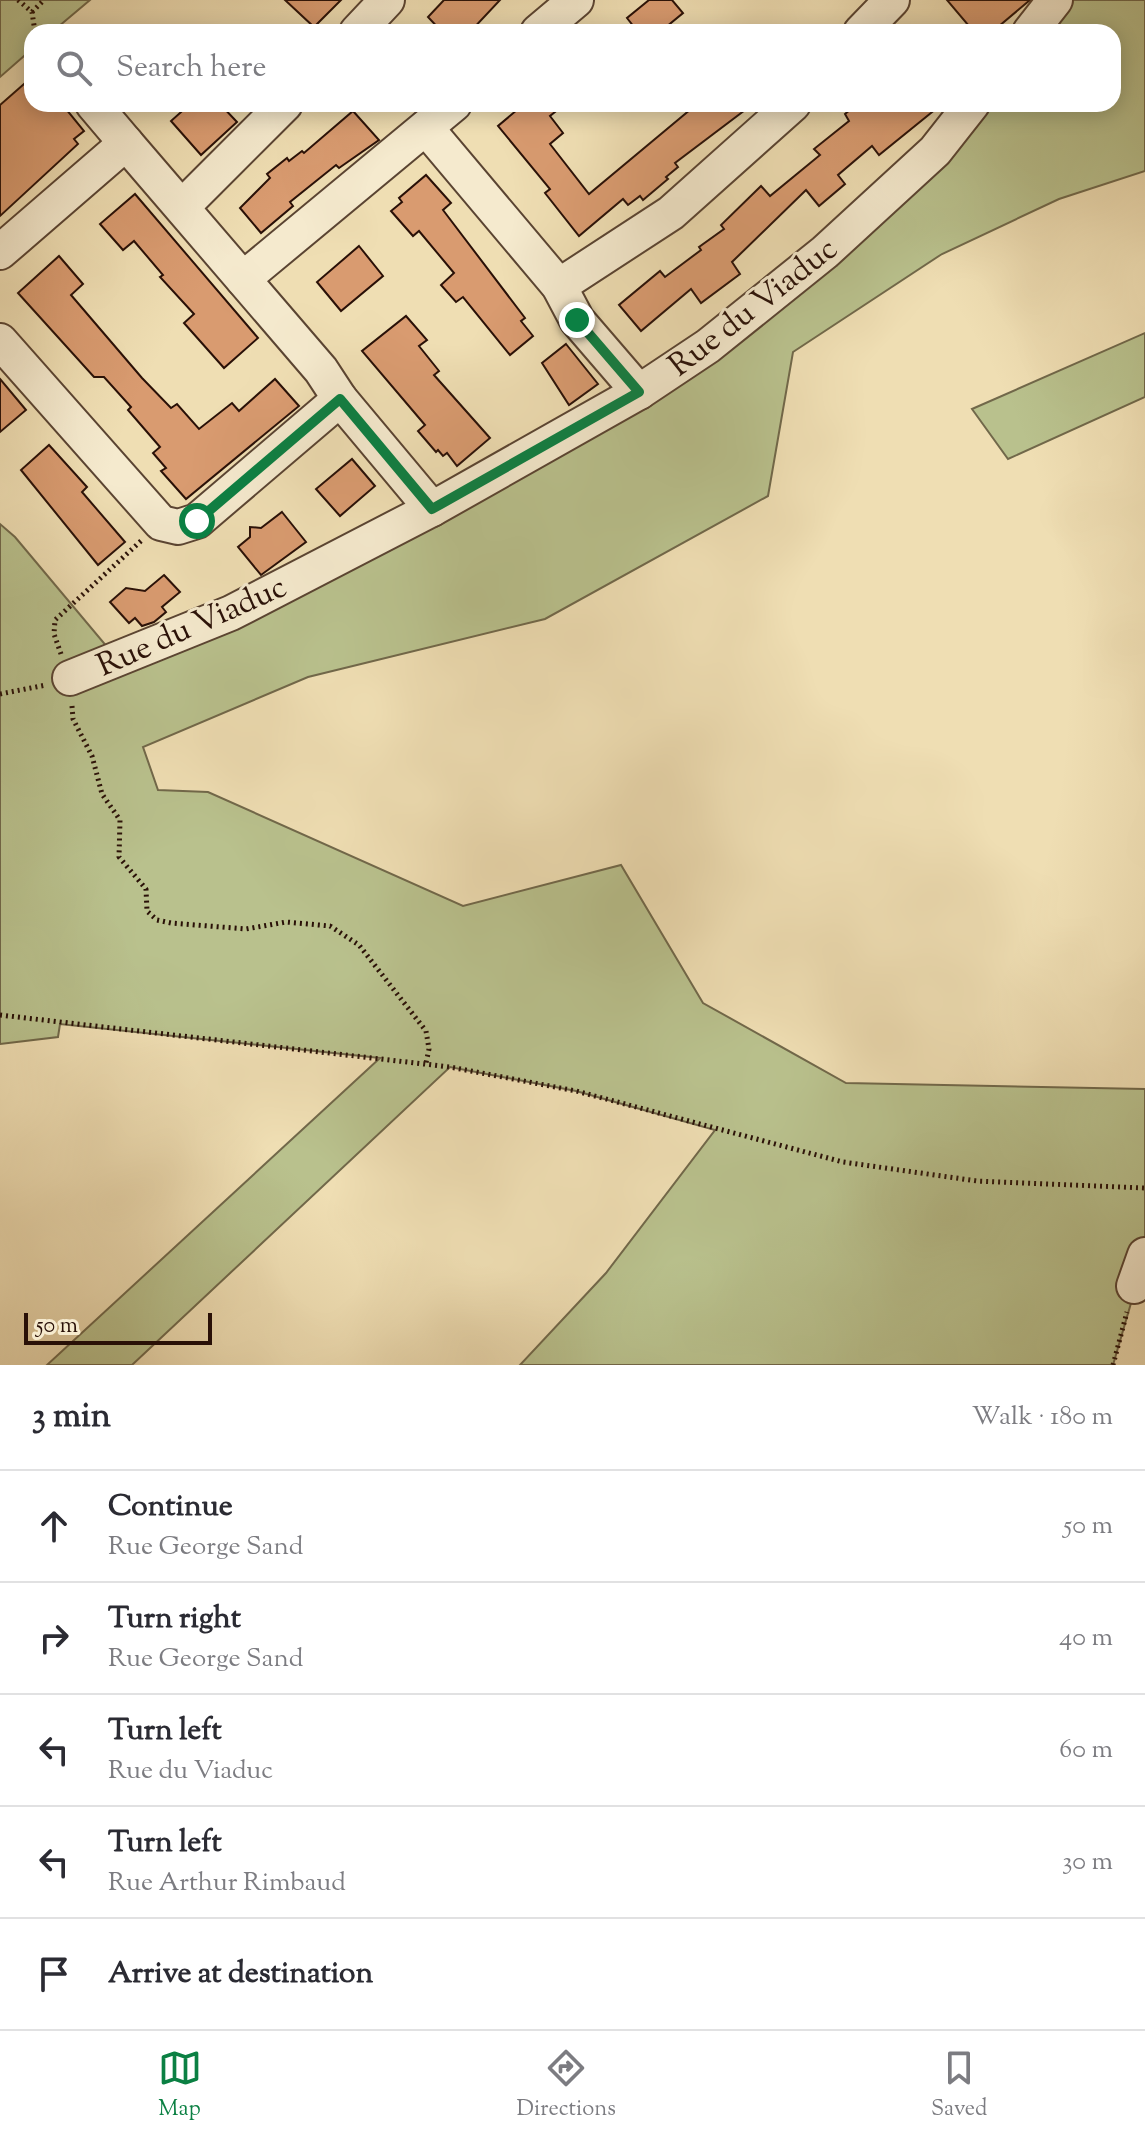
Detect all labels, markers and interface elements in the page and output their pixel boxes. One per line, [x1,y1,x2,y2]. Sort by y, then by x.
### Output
search box [24,24,1121,112]
icon: search [52,46,96,90]
text: Search here [116,47,266,90]
street label: Rue du Viaduc [660,228,848,389]
route end [559,302,595,338]
route start [179,503,215,539]
street label: Rue du Viaduc [90,565,294,690]
scale bar [24,1309,212,1345]
text: 50 m [36,1311,78,1343]
text: 3 min [32,1393,111,1442]
text: Walk · 180 m [972,1399,1113,1436]
text: Continue [108,1486,233,1529]
icon: ahead [32,1504,76,1548]
text: 50 m [1063,1508,1113,1545]
text: Rue George Sand [108,1529,303,1566]
text: Turn right [108,1598,241,1641]
icon: right [32,1616,76,1660]
text: 40 m [1059,1620,1113,1657]
text: Rue George Sand [108,1641,303,1678]
text: Turn left [108,1710,222,1753]
icon: left [32,1728,76,1772]
text: 60 m [1059,1732,1113,1769]
text: Rue du Viaduc [108,1753,273,1790]
text: Turn left [108,1822,222,1865]
icon: left [32,1840,76,1884]
text: 30 m [1062,1844,1113,1881]
text: Rue Arthur Rimbaud [108,1865,346,1902]
icon: arrive [32,1952,76,1996]
text: Arrive at destination [108,1953,373,1996]
tab: Map [158,2046,202,2126]
tab: Directions [517,2046,616,2126]
tab: Saved [931,2046,987,2126]

